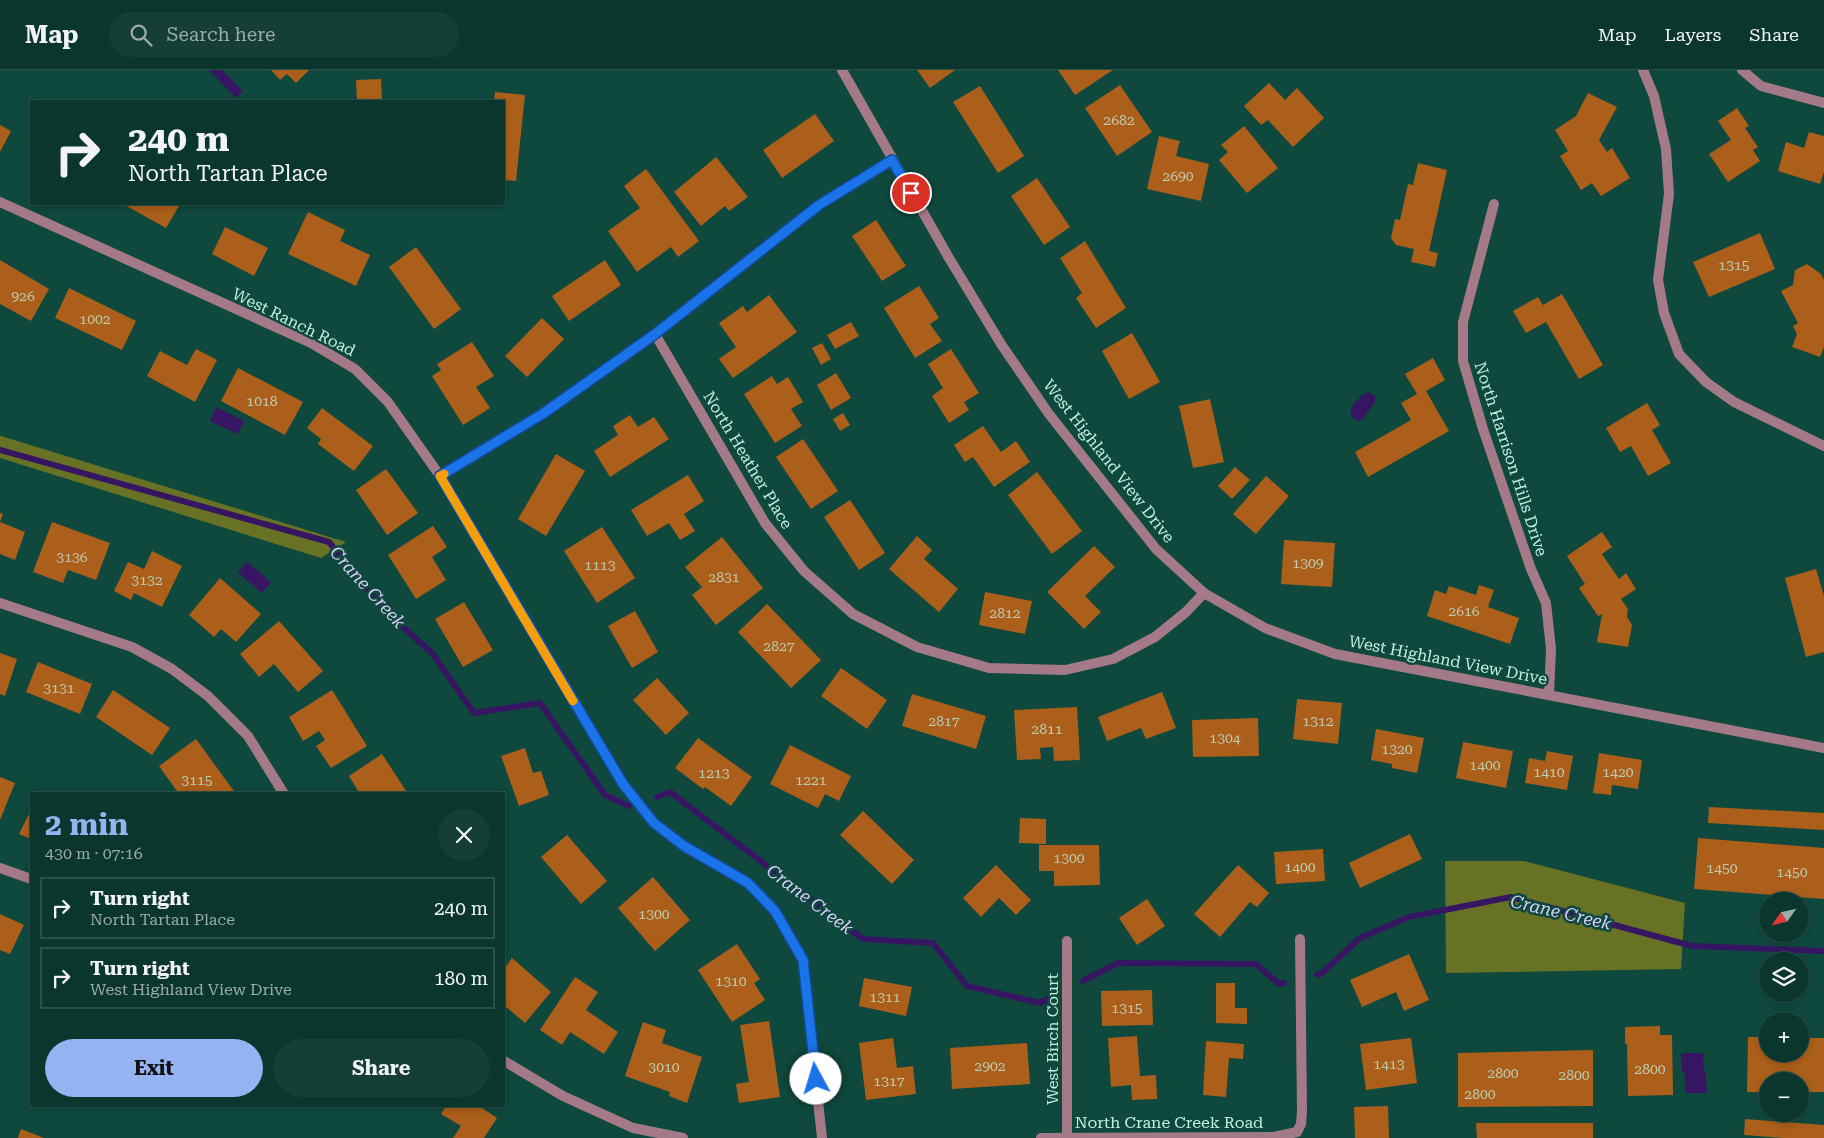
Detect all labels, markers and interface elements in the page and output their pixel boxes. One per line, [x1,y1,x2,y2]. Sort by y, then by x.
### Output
search box [109,12,459,57]
text: Map [25,21,79,49]
icon: search [127,21,155,49]
text: Search here [167,23,275,46]
text: Map [1598,24,1637,45]
text: Layers [1665,24,1721,45]
text: Share [1749,24,1799,45]
house number: 2682 [1103,112,1135,128]
text: 240 m [128,119,229,160]
icon: right [45,120,110,185]
text: North Tartan Place [128,161,327,186]
house number: 2690 [1162,168,1194,184]
pin [890,172,932,214]
icon: arrive [897,179,925,207]
house number: 1315 [1718,257,1750,273]
street label: West Ranch Road [229,284,359,360]
house number: 926 [11,288,35,304]
house number: 1002 [79,311,111,327]
street label: North Harrison Hills Drive [1471,359,1552,559]
street label: West Highland View Drive [1039,376,1179,547]
street label: North Heather Place [699,388,797,532]
house number: 1018 [246,393,278,409]
water label: Crane Creek [326,542,410,632]
house number: 3136 [56,549,88,565]
house number: 1309 [1292,555,1324,571]
house number: 1113 [584,557,616,573]
house number: 2831 [708,569,740,585]
house number: 3132 [131,572,163,588]
house number: 2616 [1448,603,1480,619]
house number: 2812 [989,605,1021,621]
street label: West Highland View Drive [1347,631,1549,689]
house number: 2827 [763,638,795,654]
house number: 3131 [43,680,75,696]
house number: 2817 [928,713,960,729]
house number: 1312 [1302,713,1334,729]
house number: 2811 [1031,721,1063,737]
house number: 1304 [1209,730,1241,746]
house number: 1320 [1381,741,1413,757]
house number: 1400 [1469,757,1501,773]
house number: 1410 [1533,764,1565,780]
house number: 1420 [1602,764,1634,780]
house number: 1213 [698,765,730,781]
house number: 3115 [181,772,213,788]
house number: 1221 [795,772,827,788]
text: 2 min [45,807,128,842]
button: close [438,809,490,861]
text: 430 m · 07:16 [45,844,143,863]
house number: 1300 [1053,850,1085,866]
house number: 1400 [1284,859,1316,875]
water label: Crane Creek [763,860,858,939]
house number: 1450 [1706,860,1738,876]
house number: 1450 [1776,864,1808,880]
text: Turn right [90,887,190,910]
water label: Crane Creek [1508,890,1614,934]
north arrow [1759,892,1809,942]
map controls [1759,892,1809,1122]
icon: right [47,894,75,922]
text: 240 m [434,897,488,920]
house number: 1300 [638,906,670,922]
text: North Tartan Place [90,910,235,929]
button: layers [1759,952,1809,1002]
text: Turn right [90,957,190,980]
icon: right [47,964,75,992]
text: 180 m [434,967,488,990]
house number: 1310 [715,973,747,989]
street label: West Birch Court [1043,973,1062,1105]
text: West Highland View Drive [90,980,292,999]
house number: 1311 [869,989,901,1005]
house number: 1315 [1111,1000,1143,1016]
button: + [1759,1012,1809,1062]
button: Exit [45,1039,263,1097]
button: Share [273,1039,490,1097]
position arrow [789,1052,841,1104]
house number: 1413 [1373,1056,1405,1072]
house number: 2902 [974,1058,1006,1074]
house number: 3010 [648,1059,680,1075]
house number: 2800 [1634,1061,1666,1077]
house number: 2800 [1487,1065,1519,1081]
house number: 2800 [1558,1067,1590,1083]
button: − [1759,1072,1809,1122]
house number: 1317 [873,1073,905,1089]
house number: 2800 [1464,1086,1496,1102]
street label: North Crane Creek Road [1075,1113,1263,1132]

